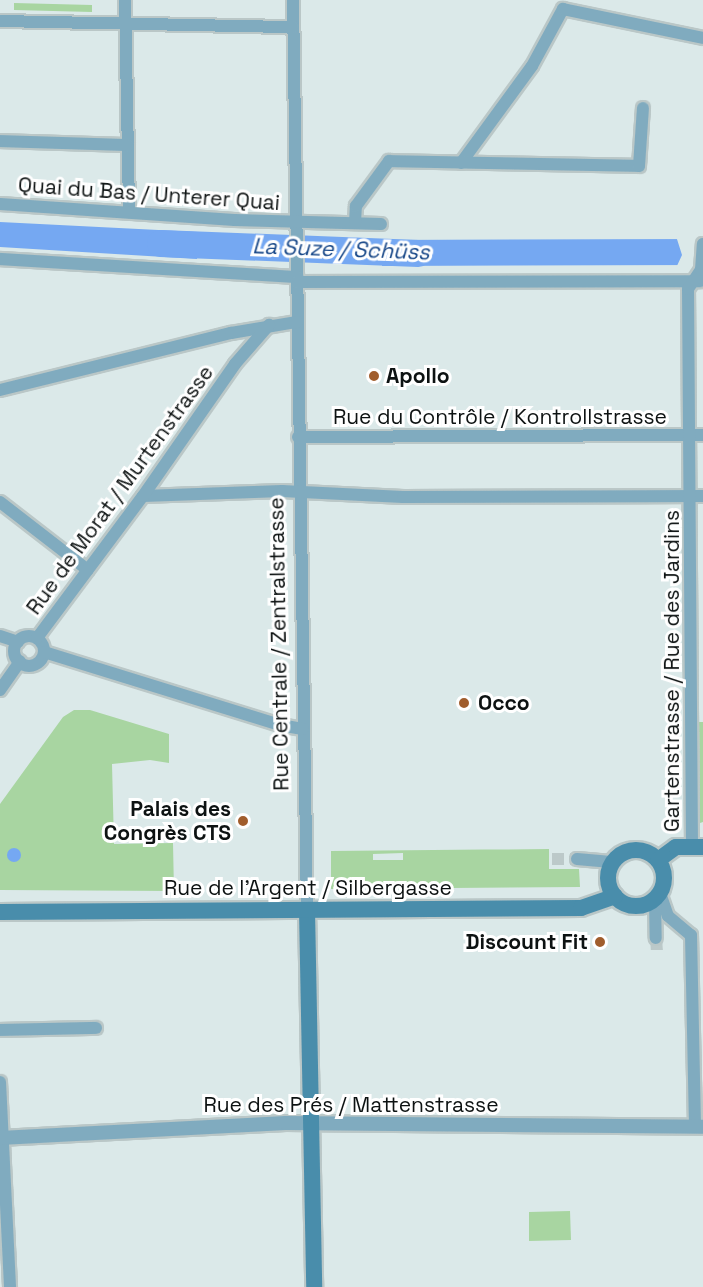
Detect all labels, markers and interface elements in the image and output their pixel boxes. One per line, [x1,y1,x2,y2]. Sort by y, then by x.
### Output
street label: Quai du Bas / Unterer Quai [17,172,281,216]
water label: La Suze / Schüss [252,233,430,265]
street label: Rue de Morat / Murtenstrasse [21,361,219,619]
place label: Apollo [386,363,450,389]
marker: Apollo [367,369,381,383]
street label: Rue du Contrôle / Kontrollstrasse [333,404,667,430]
street label: Rue Centrale / Zentralstrasse [264,497,294,791]
street label: Gartenstrasse / Rue des Jardins [659,510,685,832]
place label: Occo [478,690,530,716]
marker: Occo [455,694,473,712]
place label: Palais des Congrès CTS [104,796,231,846]
marker: Palais des Congrès CTS [236,814,250,828]
street label: Rue de l'Argent / Silbergasse [164,875,452,901]
place label: Discount Fit [465,929,588,955]
marker: Discount Fit [593,935,607,949]
street label: Rue des Prés / Mattenstrasse [203,1092,499,1118]

